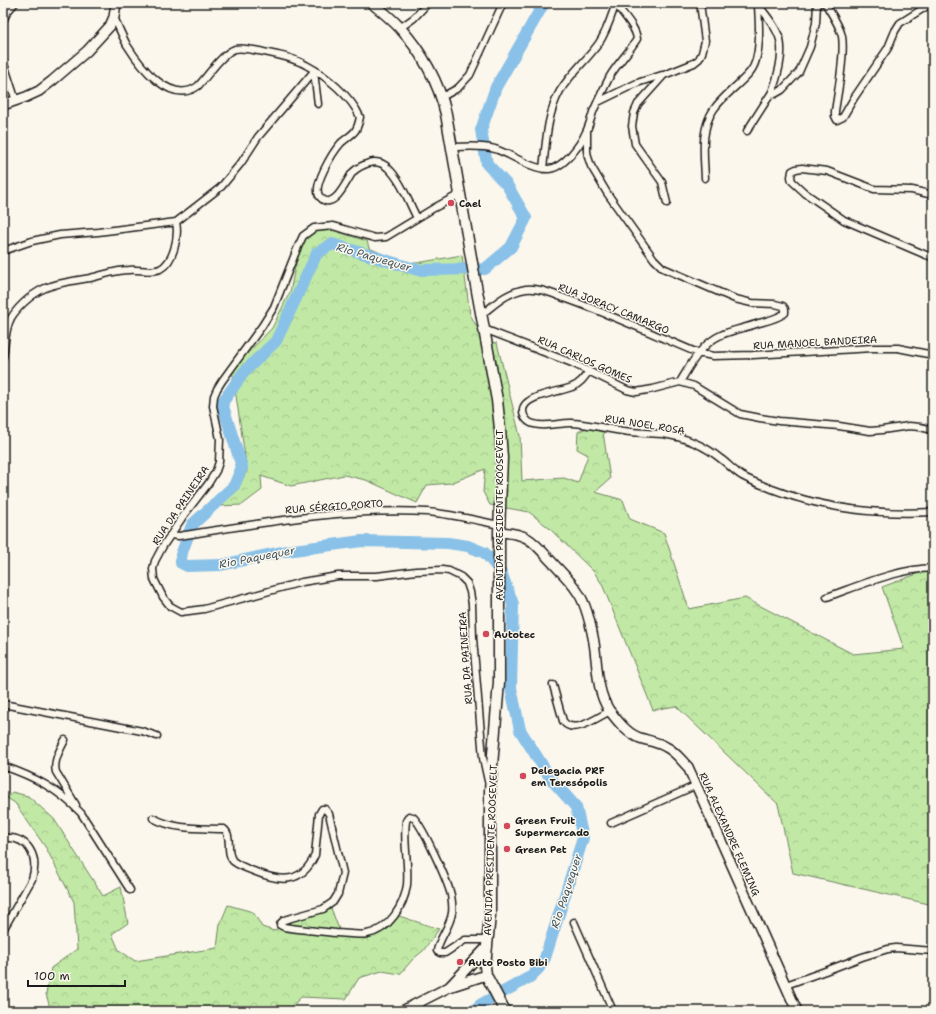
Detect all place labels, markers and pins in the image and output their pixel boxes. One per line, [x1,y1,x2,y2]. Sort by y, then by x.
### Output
place label: Cael [459,197,482,210]
marker: Cael [446,198,456,208]
place label: Autotec [494,628,535,641]
marker: Autotec [481,629,491,639]
place label: Delegacia PRF em Teresópolis [531,764,608,789]
marker: Delegacia PRF em Teresópolis [518,771,528,781]
place label: Green Fruit Supermercado [515,814,590,839]
marker: Green Fruit Supermercado [502,821,512,831]
place label: Green Pet [515,843,567,856]
marker: Green Pet [502,844,512,854]
place label: Auto Posto Bibi [468,956,547,969]
marker: Auto Posto Bibi [455,957,465,967]

